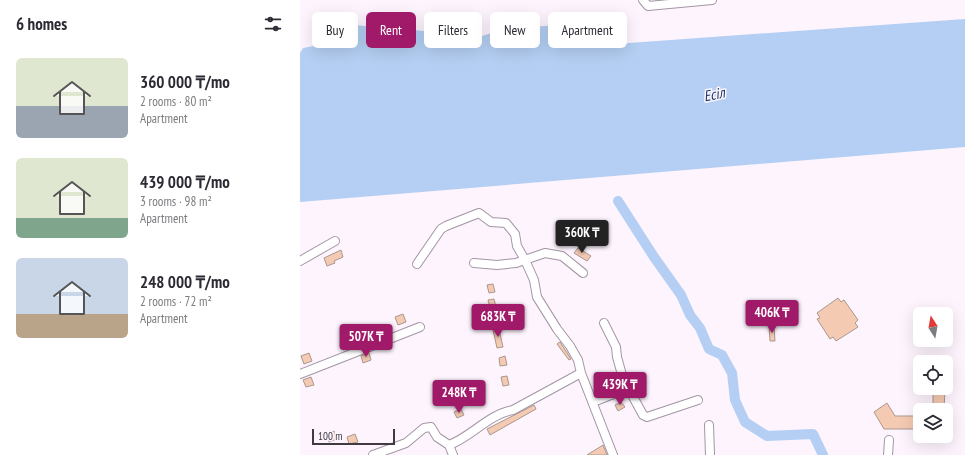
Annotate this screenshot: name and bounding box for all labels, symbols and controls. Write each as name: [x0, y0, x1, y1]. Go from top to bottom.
chip: Buy: [312, 12, 358, 48]
chip: Rent: [366, 12, 416, 48]
chip: Filters: [424, 12, 482, 48]
chip: New: [490, 12, 540, 48]
chip: Apartment: [548, 12, 627, 48]
text: 6 homes: [16, 13, 67, 35]
icon: filters: [262, 13, 284, 35]
text: 360 000 ₸/mo: [140, 71, 230, 93]
icon: home: [48, 74, 96, 122]
water label: Есіл: [702, 82, 728, 105]
text: 2 rooms · 80 m²: [140, 93, 212, 110]
text: Apartment: [140, 110, 188, 127]
text: 439 000 ₸/mo: [140, 171, 230, 193]
icon: home: [48, 174, 96, 222]
text: 3 rooms · 98 m²: [140, 193, 212, 210]
text: Apartment: [140, 210, 188, 227]
pin: 360K ₸: [549, 220, 615, 254]
text: 360K ₸: [565, 224, 599, 241]
text: 248 000 ₸/mo: [140, 271, 230, 293]
icon: home: [48, 274, 96, 322]
text: 2 rooms · 72 m²: [140, 293, 212, 310]
pin: 406K ₸: [739, 300, 805, 334]
pin: 683K ₸: [465, 304, 531, 338]
text: 406K ₸: [755, 304, 789, 321]
north arrow: [913, 307, 953, 347]
map controls: [913, 307, 953, 443]
text: 683K ₸: [481, 308, 515, 325]
text: Apartment: [140, 310, 188, 327]
pin: 507K ₸: [333, 324, 399, 358]
text: 507K ₸: [349, 328, 383, 345]
button: locate: [913, 355, 953, 395]
pin: 439K ₸: [587, 372, 653, 406]
text: 439K ₸: [603, 376, 637, 393]
pin: 248K ₸: [426, 380, 492, 414]
text: 248K ₸: [442, 384, 476, 401]
button: layers: [913, 403, 953, 443]
scale bar: [312, 427, 395, 446]
text: 100 m: [318, 429, 342, 443]

